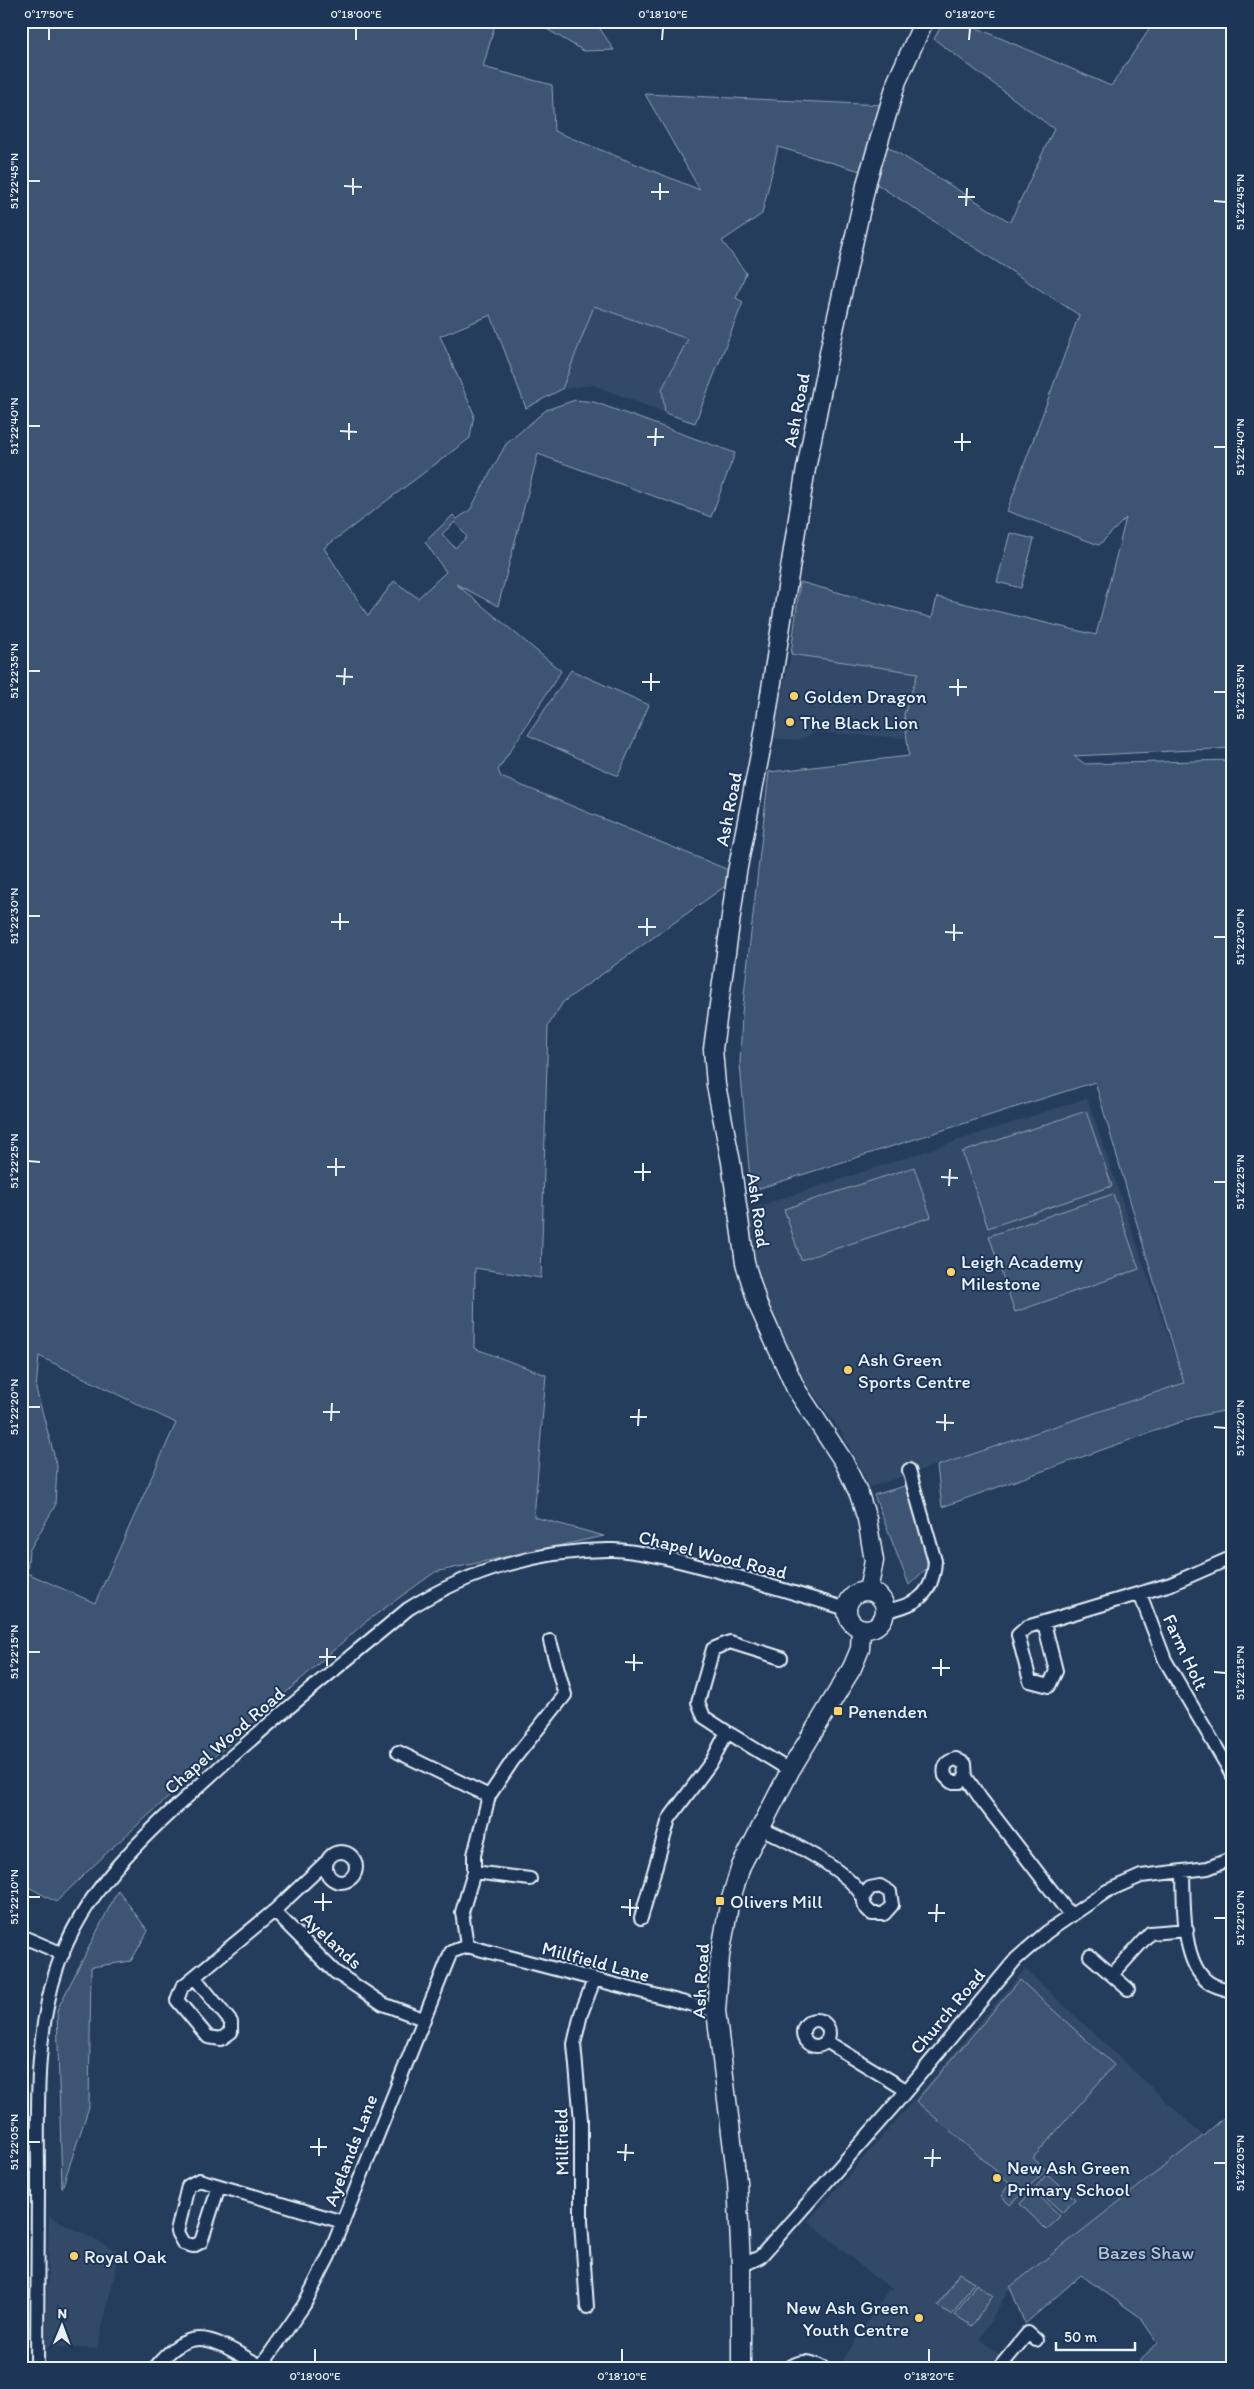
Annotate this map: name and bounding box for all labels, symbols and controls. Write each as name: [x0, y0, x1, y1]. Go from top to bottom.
text: 0°17'50"E: [24, 7, 74, 21]
text: 0°18'00"E: [330, 7, 382, 21]
text: 0°18'10"E: [638, 7, 688, 21]
text: 0°18'20"E: [945, 7, 995, 21]
text: 51°22'45"N: [7, 153, 21, 209]
text: 51°22'45"N: [1233, 174, 1247, 230]
street label: Ash Road: [778, 370, 815, 449]
text: 51°22'40"N: [7, 397, 21, 455]
text: 51°22'40"N: [1233, 418, 1247, 476]
text: 51°22'35"N: [7, 643, 21, 699]
text: 51°22'35"N: [1233, 664, 1247, 720]
place label: Golden Dragon: [804, 685, 927, 708]
marker: Golden Dragon: [788, 690, 800, 702]
place label: The Black Lion: [800, 711, 918, 734]
marker: The Black Lion: [784, 716, 796, 728]
street label: Ash Road: [710, 769, 747, 848]
text: 51°22'30"N: [7, 888, 21, 944]
text: 51°22'30"N: [1233, 909, 1247, 965]
text: 51°22'25"N: [7, 1133, 21, 1189]
text: 51°22'25"N: [1233, 1154, 1247, 1210]
street label: Ash Road: [742, 1171, 775, 1250]
place label: Leigh Academy Milestone: [961, 1250, 1083, 1295]
marker: Leigh Academy Milestone: [945, 1266, 957, 1278]
place label: Ash Green Sports Centre: [858, 1348, 971, 1393]
marker: Ash Green Sports Centre: [842, 1364, 854, 1376]
text: 51°22'20"N: [7, 1379, 21, 1435]
text: 51°22'20"N: [1233, 1400, 1247, 1456]
street label: Chapel Wood Road: [636, 1525, 790, 1584]
street label: Farm Holt: [1158, 1610, 1213, 1694]
text: 51°22'15"N: [7, 1625, 21, 1679]
text: 51°22'15"N: [1233, 1646, 1247, 1700]
street label: Chapel Wood Road: [159, 1682, 289, 1799]
place label: Penenden: [848, 1700, 928, 1723]
marker: Penenden: [832, 1705, 844, 1717]
text: 51°22'10"N: [7, 1869, 21, 1925]
place label: Olivers Mill: [730, 1890, 823, 1913]
text: 51°22'10"N: [1233, 1890, 1247, 1946]
marker: Olivers Mill: [714, 1895, 726, 1907]
street label: Ayelands: [296, 1907, 367, 1974]
street label: Millfield Lane: [540, 1936, 652, 1987]
street label: Ash Road: [687, 1942, 714, 2019]
street label: Church Road: [905, 1964, 990, 2059]
street label: Ayelands Lane: [319, 2091, 382, 2209]
street label: Millfield: [549, 2108, 574, 2176]
text: 51°22'05"N: [7, 2114, 21, 2170]
text: 51°22'05"N: [1233, 2135, 1247, 2191]
place label: New Ash Green Primary School: [1007, 2156, 1130, 2201]
marker: New Ash Green Primary School: [991, 2172, 1003, 2184]
park label: Bazes Shaw: [1098, 2241, 1194, 2264]
place label: Royal Oak: [84, 2245, 167, 2268]
marker: Royal Oak: [68, 2250, 80, 2262]
place label: New Ash Green Youth Centre: [786, 2296, 909, 2341]
north arrow: [38, 2302, 88, 2352]
text: N: [57, 2305, 67, 2322]
marker: New Ash Green Youth Centre: [913, 2312, 925, 2324]
scale bar: [1056, 2319, 1135, 2351]
text: 50 m: [1064, 2328, 1097, 2346]
text: 0°18'00"E: [289, 2369, 341, 2383]
text: 0°18'10"E: [597, 2369, 647, 2383]
text: 0°18'20"E: [904, 2369, 954, 2383]

